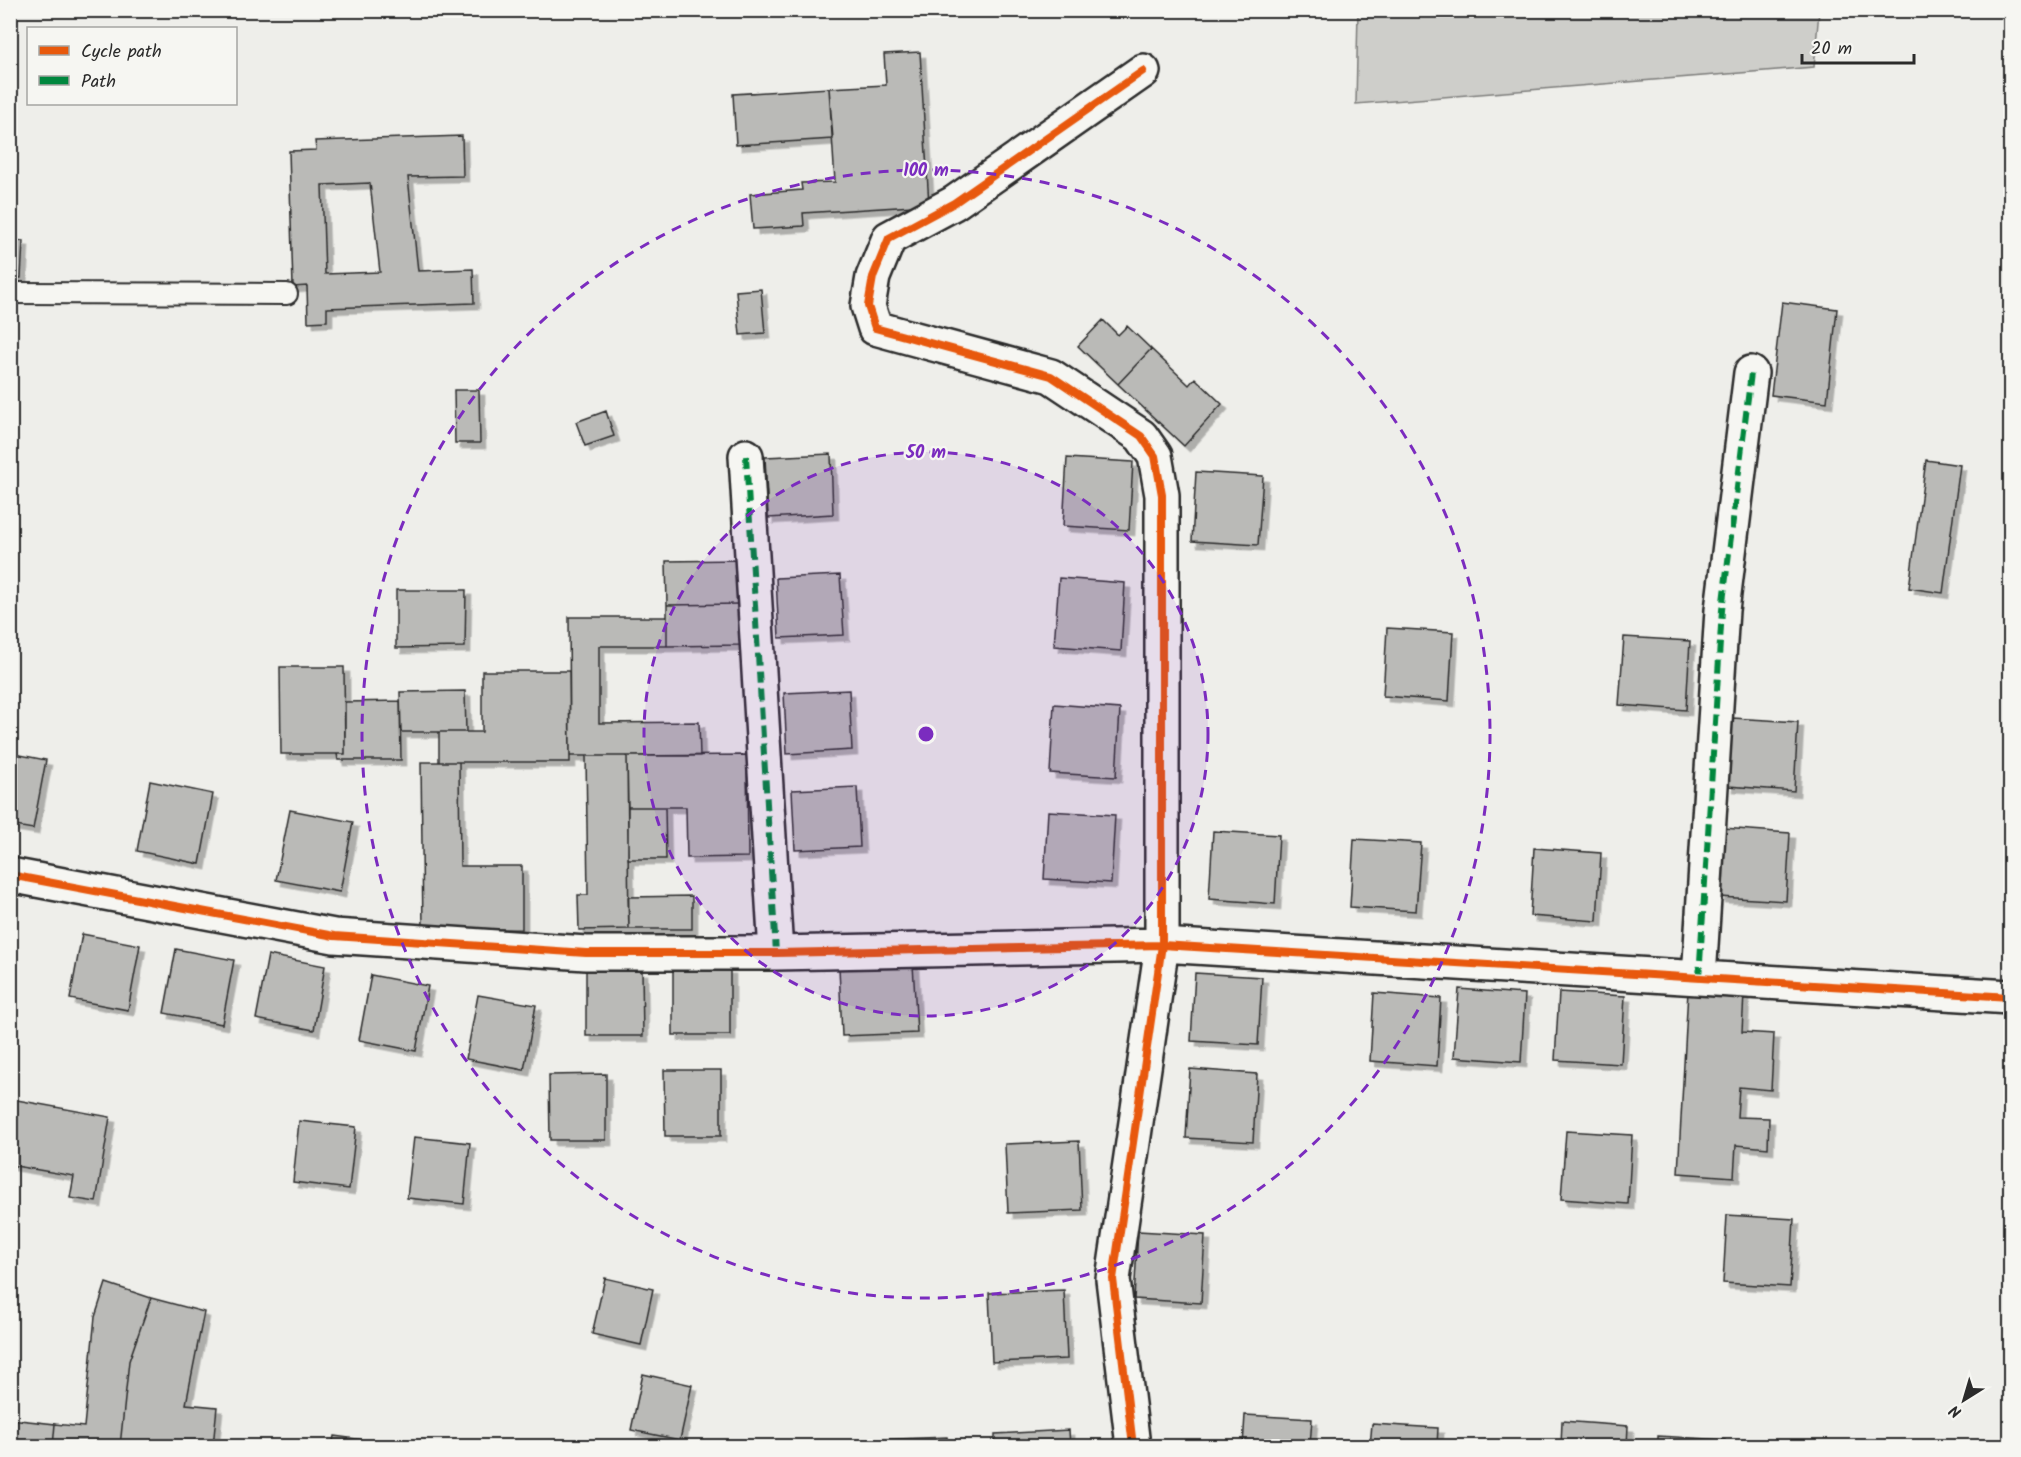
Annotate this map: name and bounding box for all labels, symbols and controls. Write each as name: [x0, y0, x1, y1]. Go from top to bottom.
legend: [27, 27, 237, 105]
scale bar: [1802, 27, 1914, 65]
text: 20 m: [1811, 35, 1852, 64]
text: Cycle path: [81, 38, 162, 67]
text: Path: [81, 68, 116, 97]
text: 100 m: [903, 157, 949, 186]
text: 50 m: [905, 439, 946, 468]
centre of rings: [916, 724, 936, 744]
north arrow: [1934, 1370, 1994, 1430]
text: N: [1944, 1398, 1967, 1424]

